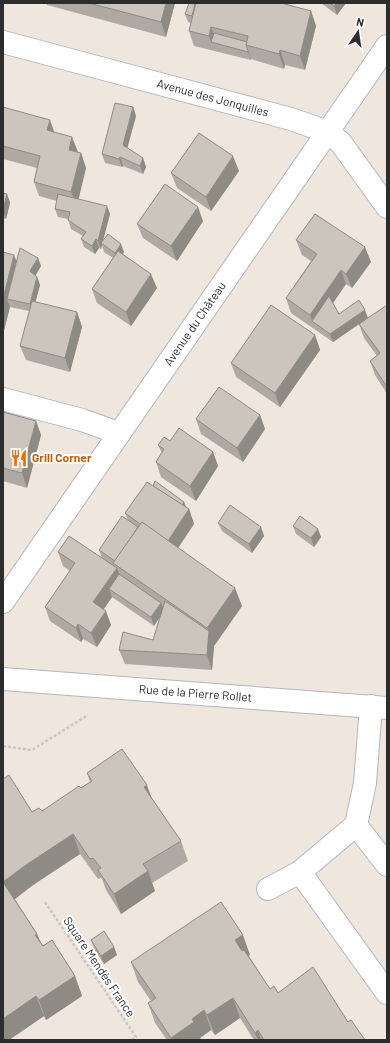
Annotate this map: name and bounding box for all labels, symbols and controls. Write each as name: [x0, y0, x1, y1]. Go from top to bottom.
north arrow: [338, 12, 378, 52]
text: N: [355, 15, 365, 29]
street label: Avenue des Jonquilles: [155, 75, 271, 119]
street label: Avenue du Château: [160, 279, 228, 368]
restaurant icon: Grill Corner: [9, 448, 29, 468]
place label: Grill Corner: [32, 450, 92, 464]
street label: Rue de la Pierre Rollet: [138, 681, 253, 704]
street label: Square Mendès France: [61, 914, 139, 1019]

